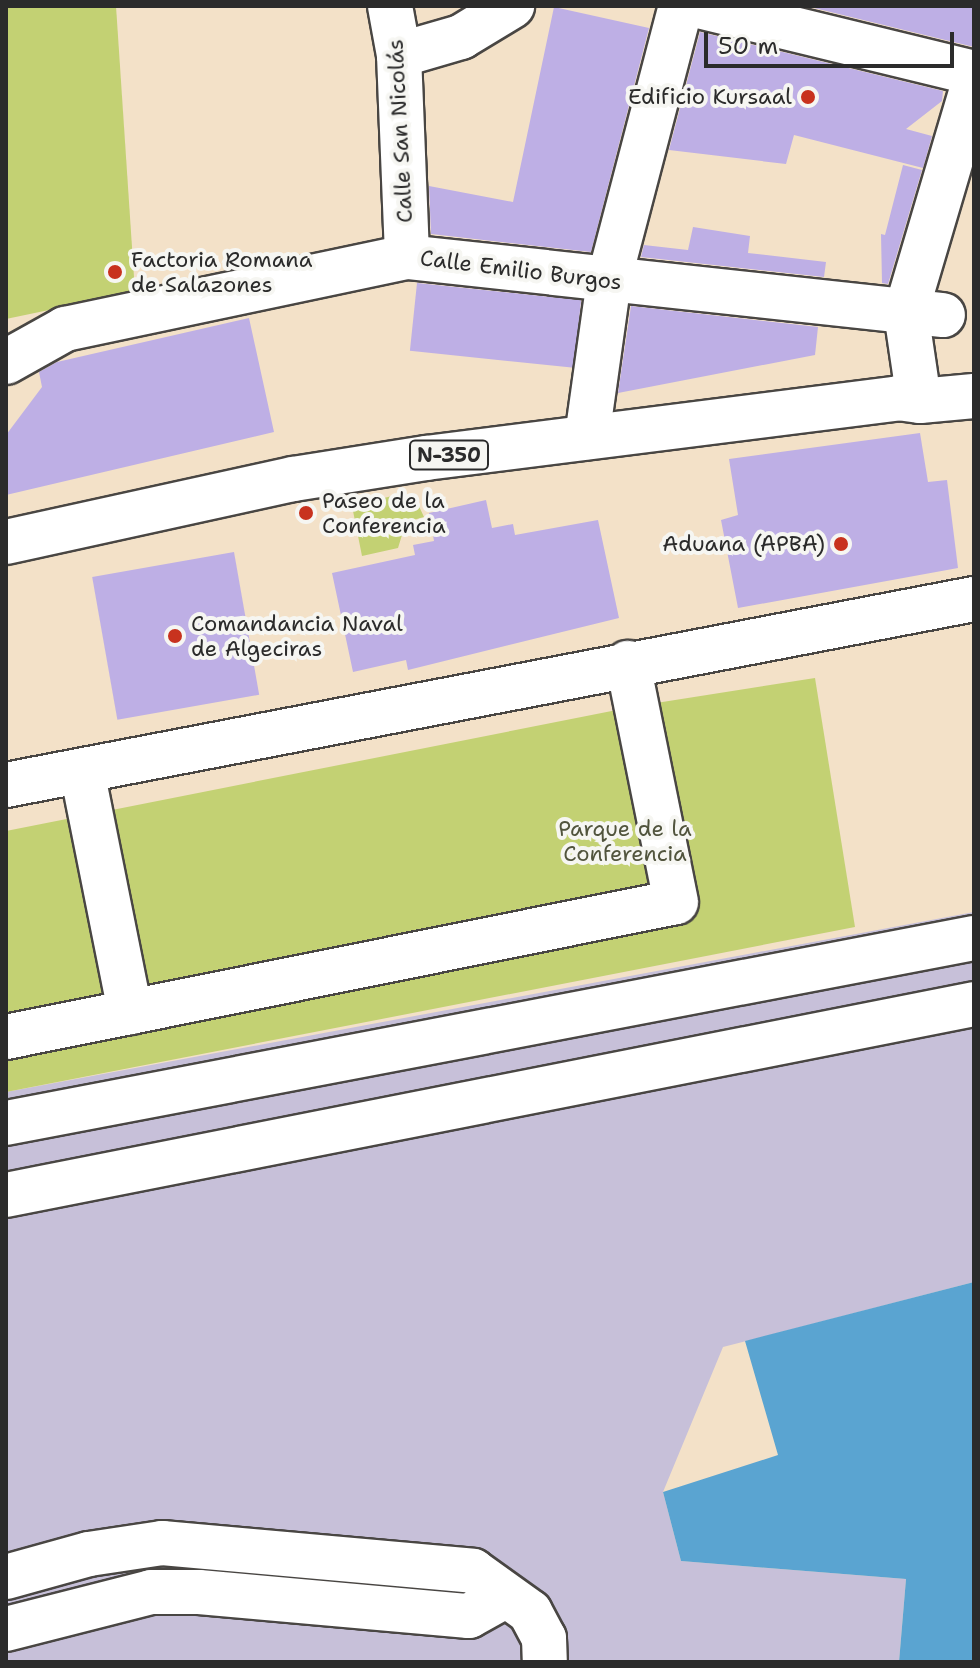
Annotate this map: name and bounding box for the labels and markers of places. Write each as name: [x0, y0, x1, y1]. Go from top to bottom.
place label: Edificio Kursaal: [628, 84, 792, 110]
marker: Edificio Kursaal: [799, 88, 817, 106]
place label: Factoria Romana de Salazones: [131, 246, 312, 298]
marker: Factoria Romana de Salazones: [106, 263, 124, 281]
place label: Paseo de la Conferencia: [322, 487, 446, 538]
marker: Paseo de la Conferencia: [297, 504, 315, 522]
place label: Aduana (APBA): [662, 531, 825, 557]
marker: Aduana (APBA): [832, 535, 850, 553]
place label: Comandancia Naval de Algeciras: [191, 610, 403, 662]
marker: Comandancia Naval de Algeciras: [166, 627, 184, 645]

